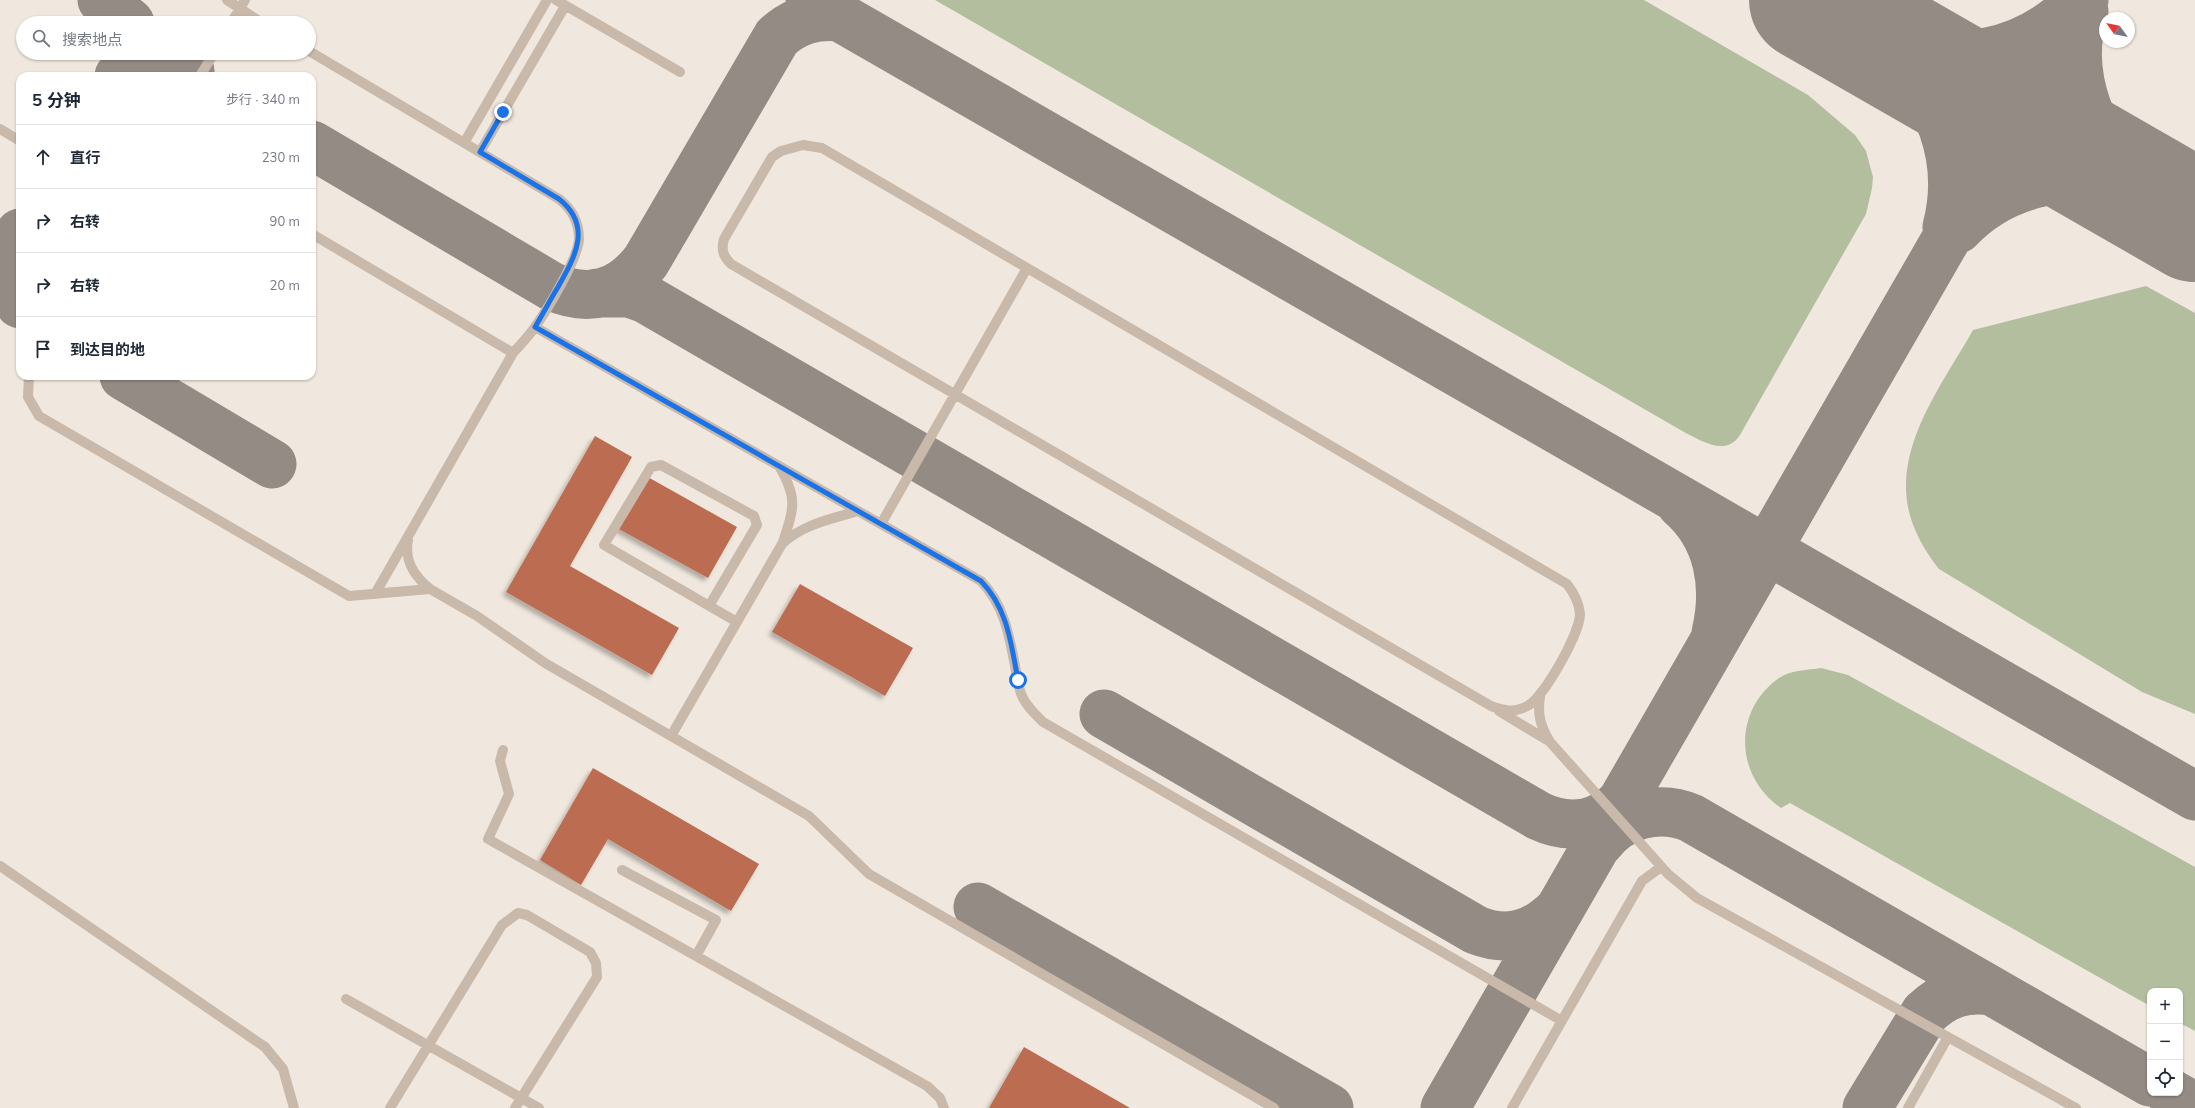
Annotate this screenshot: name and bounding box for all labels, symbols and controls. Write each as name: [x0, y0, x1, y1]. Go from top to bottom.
north arrow: [2099, 12, 2135, 48]
search box: [16, 16, 316, 60]
icon: search: [30, 27, 52, 49]
text: 搜索地点: [62, 30, 122, 49]
text: 5 分钟: [32, 89, 81, 110]
text: 步行 · 340 m: [226, 91, 300, 107]
route end: [494, 103, 512, 121]
icon: ahead: [32, 146, 54, 168]
text: 直行: [70, 148, 100, 167]
text: 230 m: [262, 149, 300, 165]
icon: right: [32, 210, 54, 232]
text: 右转: [70, 212, 100, 231]
text: 90 m: [270, 213, 300, 229]
icon: right: [32, 274, 54, 296]
text: 右转: [70, 276, 100, 295]
text: 20 m: [270, 277, 300, 293]
icon: arrive: [32, 338, 54, 360]
text: 到达目的地: [70, 340, 145, 359]
route start: [1009, 671, 1027, 689]
map controls: [2147, 988, 2183, 1096]
button: +: [2147, 988, 2183, 1024]
button: −: [2147, 1024, 2183, 1060]
button: locate: [2147, 1060, 2183, 1096]

